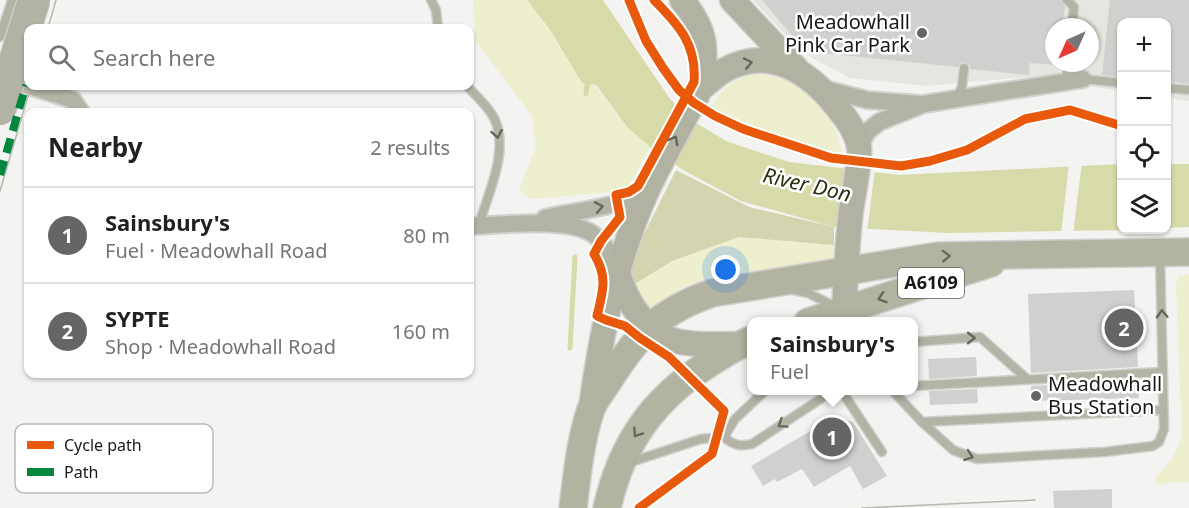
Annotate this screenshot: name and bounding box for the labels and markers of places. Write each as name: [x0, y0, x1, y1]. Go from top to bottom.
place label: Meadowhall Pink Car Park: [785, 8, 910, 58]
marker: Meadowhall Pink Car Park: [915, 26, 929, 40]
pin: 2: [1104, 306, 1144, 350]
place label: Meadowhall Bus Station: [1048, 370, 1162, 420]
marker: Meadowhall Bus Station: [1029, 389, 1043, 403]
pin: 1: [812, 414, 852, 460]

